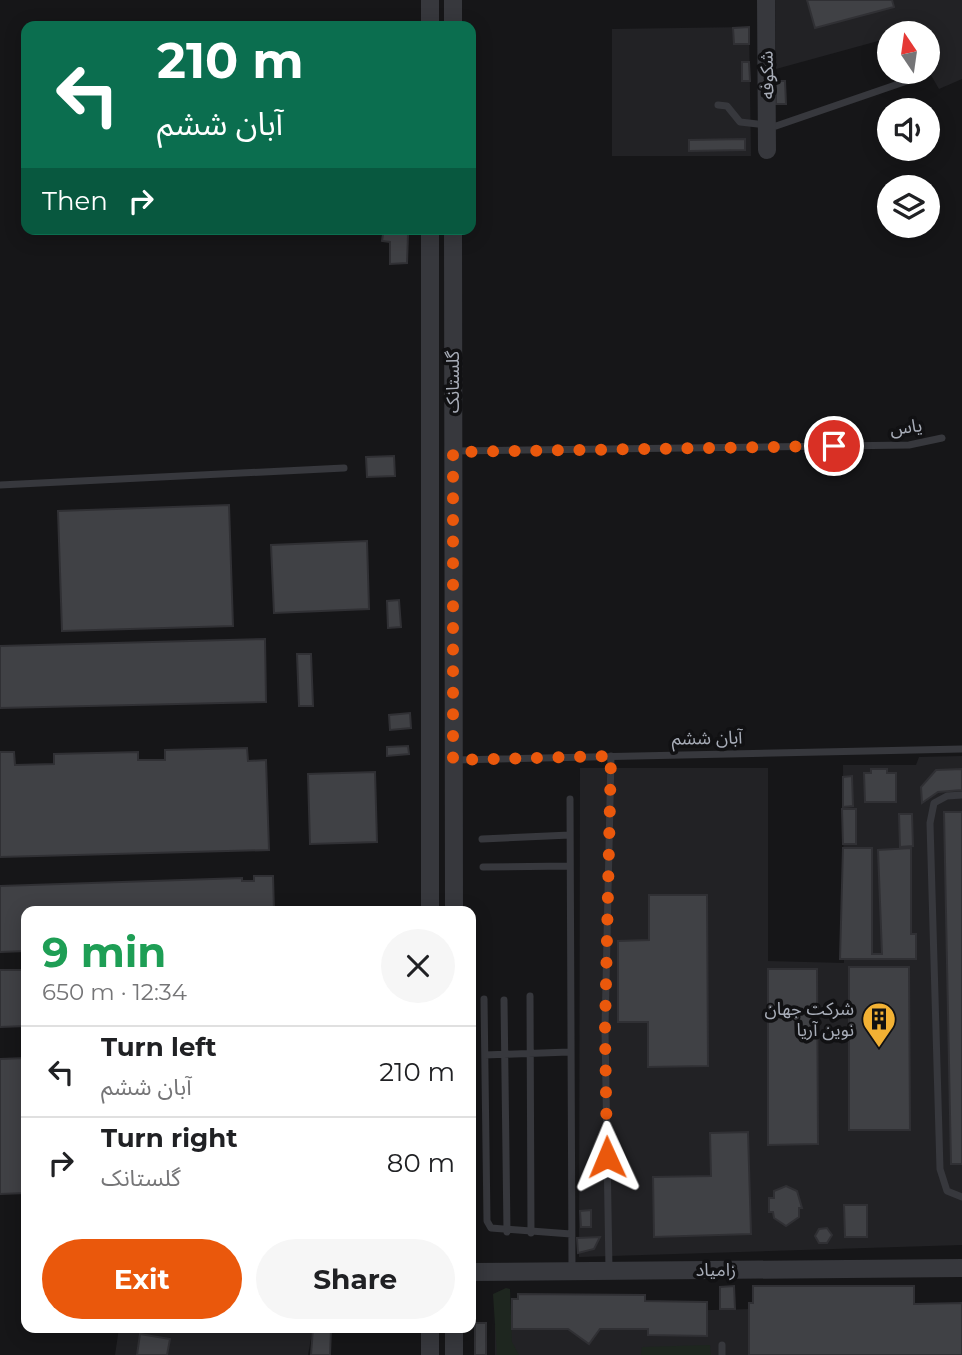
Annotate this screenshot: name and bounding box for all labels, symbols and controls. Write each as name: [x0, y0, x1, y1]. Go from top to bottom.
north arrow: [877, 21, 940, 84]
map controls: [877, 21, 940, 238]
text: 210 m: [157, 31, 304, 90]
icon: left: [42, 49, 133, 140]
street label: شکوفه: [756, 51, 778, 99]
button: sound: [877, 98, 940, 161]
text: آبان ششم: [157, 104, 283, 143]
button: layers: [877, 175, 940, 238]
icon: right: [122, 182, 160, 220]
text: Then: [42, 185, 108, 217]
street label: گلستانک: [442, 350, 464, 413]
street label: یاس: [889, 414, 923, 440]
pin: [804, 416, 864, 476]
icon: arrive: [815, 427, 853, 465]
street label: آبان ششم: [671, 726, 743, 752]
text: 9 min: [42, 926, 166, 978]
button: close: [381, 929, 455, 1003]
text: 650 m · 12:34: [42, 978, 187, 1006]
place label: شرکت جهان نوین آریا: [764, 998, 854, 1041]
building icon: شرکت جهان نوین آریا: [860, 1000, 898, 1049]
text: Turn left: [101, 1031, 217, 1063]
icon: left: [42, 1053, 80, 1091]
text: 210 m: [379, 1056, 455, 1088]
text: آبان ششم: [101, 1073, 192, 1101]
position arrow: [570, 1120, 644, 1194]
text: Turn right: [101, 1122, 237, 1154]
icon: right: [42, 1144, 80, 1182]
text: 80 m: [387, 1147, 455, 1179]
text: گلستانک: [101, 1164, 181, 1192]
button: Exit: [42, 1239, 242, 1319]
button: Share: [256, 1239, 455, 1319]
street label: زامیاد: [696, 1259, 736, 1281]

